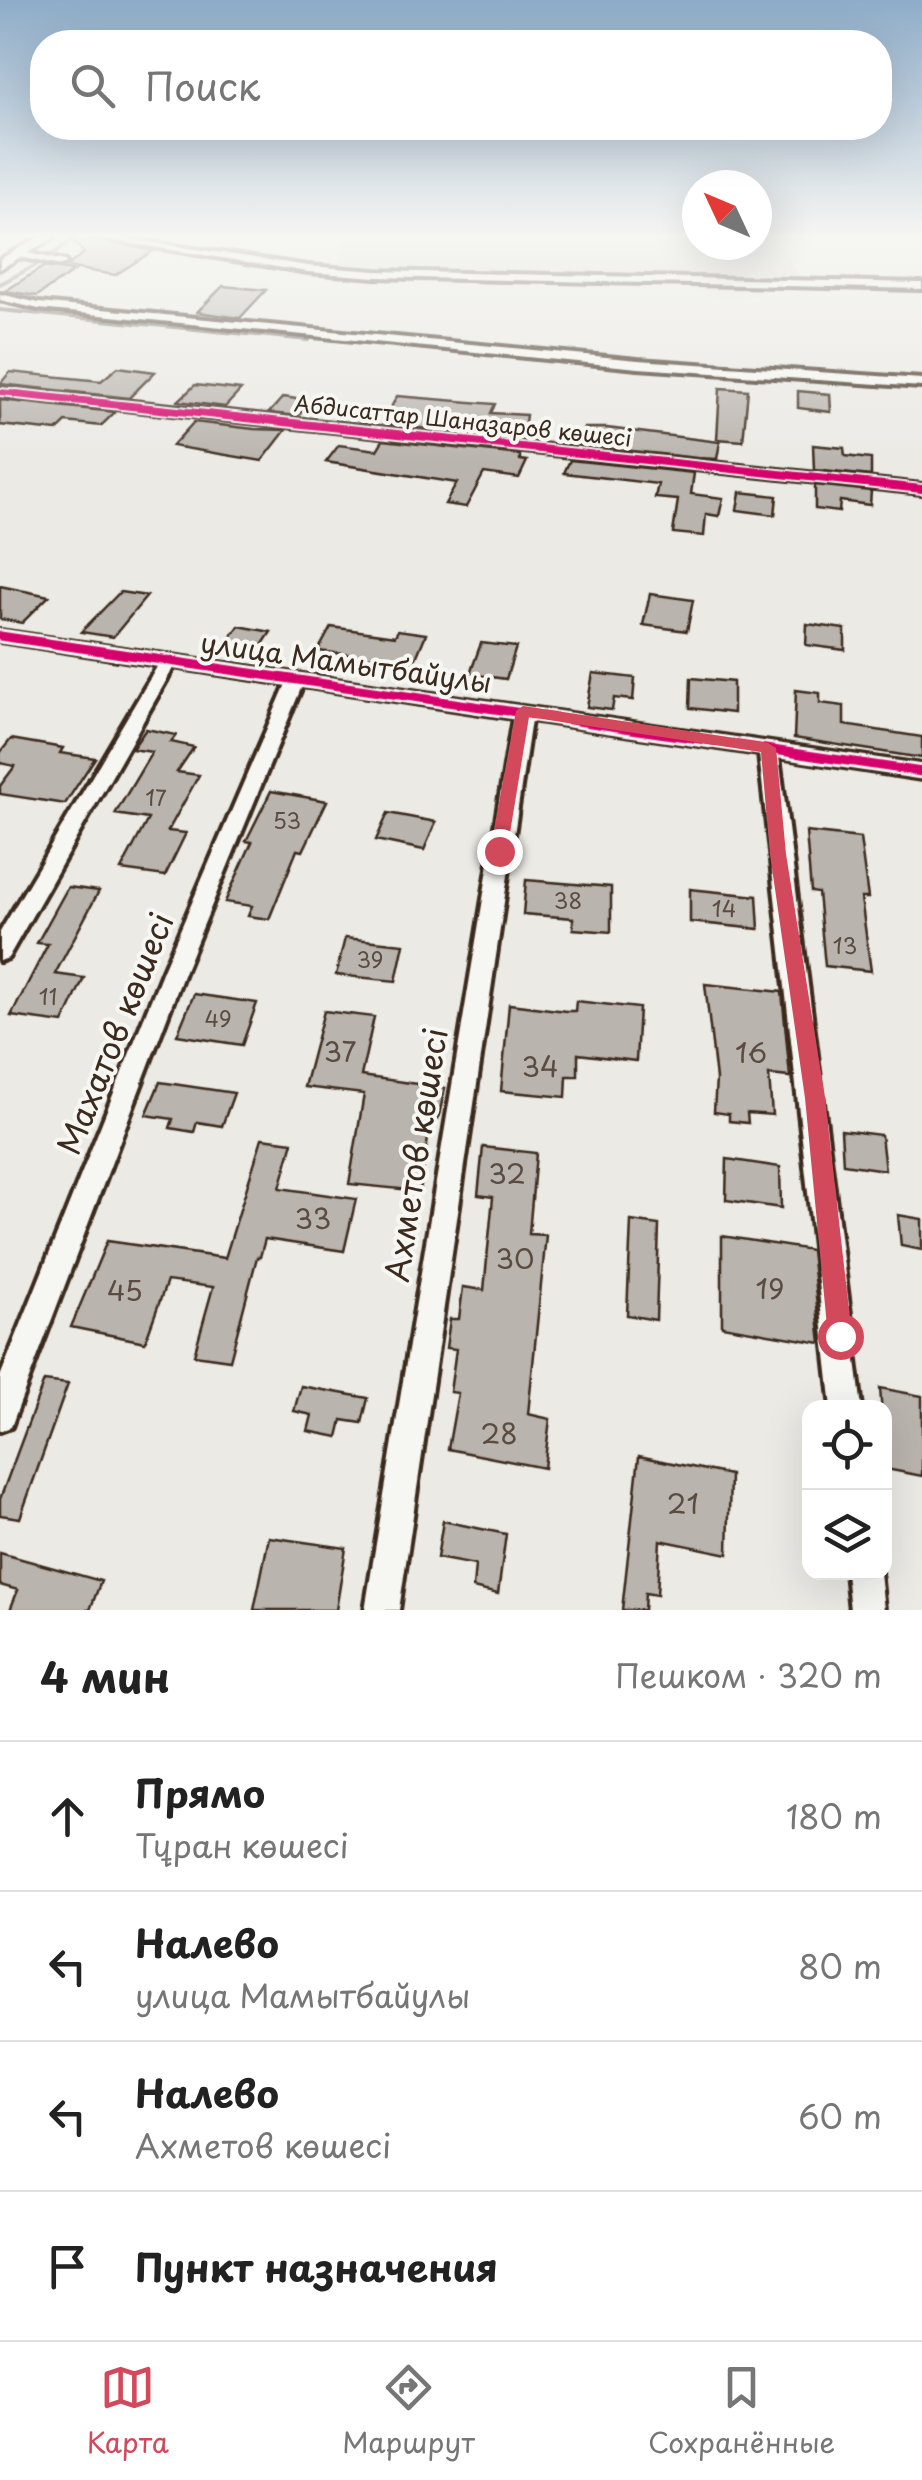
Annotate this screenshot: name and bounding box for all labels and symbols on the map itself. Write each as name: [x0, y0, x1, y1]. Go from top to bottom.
north arrow: [682, 170, 772, 260]
street label: Абдисаттар Шаназаров көшесі: [293, 385, 634, 454]
street label: улица Мамытбайулы: [198, 620, 494, 703]
house number: 17: [145, 780, 167, 813]
house number: 53: [273, 803, 301, 836]
route end: [477, 829, 523, 875]
house number: 38: [554, 883, 582, 916]
house number: 14: [712, 891, 736, 924]
street label: Махатов көшесі: [44, 905, 185, 1161]
house number: 13: [833, 928, 857, 961]
house number: 39: [357, 942, 383, 975]
house number: 11: [39, 979, 57, 1012]
house number: 49: [204, 1001, 232, 1034]
street label: Ахметов көшесі: [371, 1024, 459, 1285]
house number: 37: [324, 1029, 357, 1072]
house number: 16: [735, 1030, 767, 1073]
house number: 34: [521, 1044, 559, 1087]
house number: 32: [488, 1151, 526, 1194]
house number: 33: [295, 1196, 331, 1239]
house number: 30: [496, 1236, 534, 1279]
house number: 19: [756, 1266, 784, 1309]
house number: 45: [107, 1268, 143, 1311]
route start: [818, 1314, 864, 1360]
house number: 28: [480, 1411, 518, 1454]
house number: 21: [667, 1481, 699, 1524]

